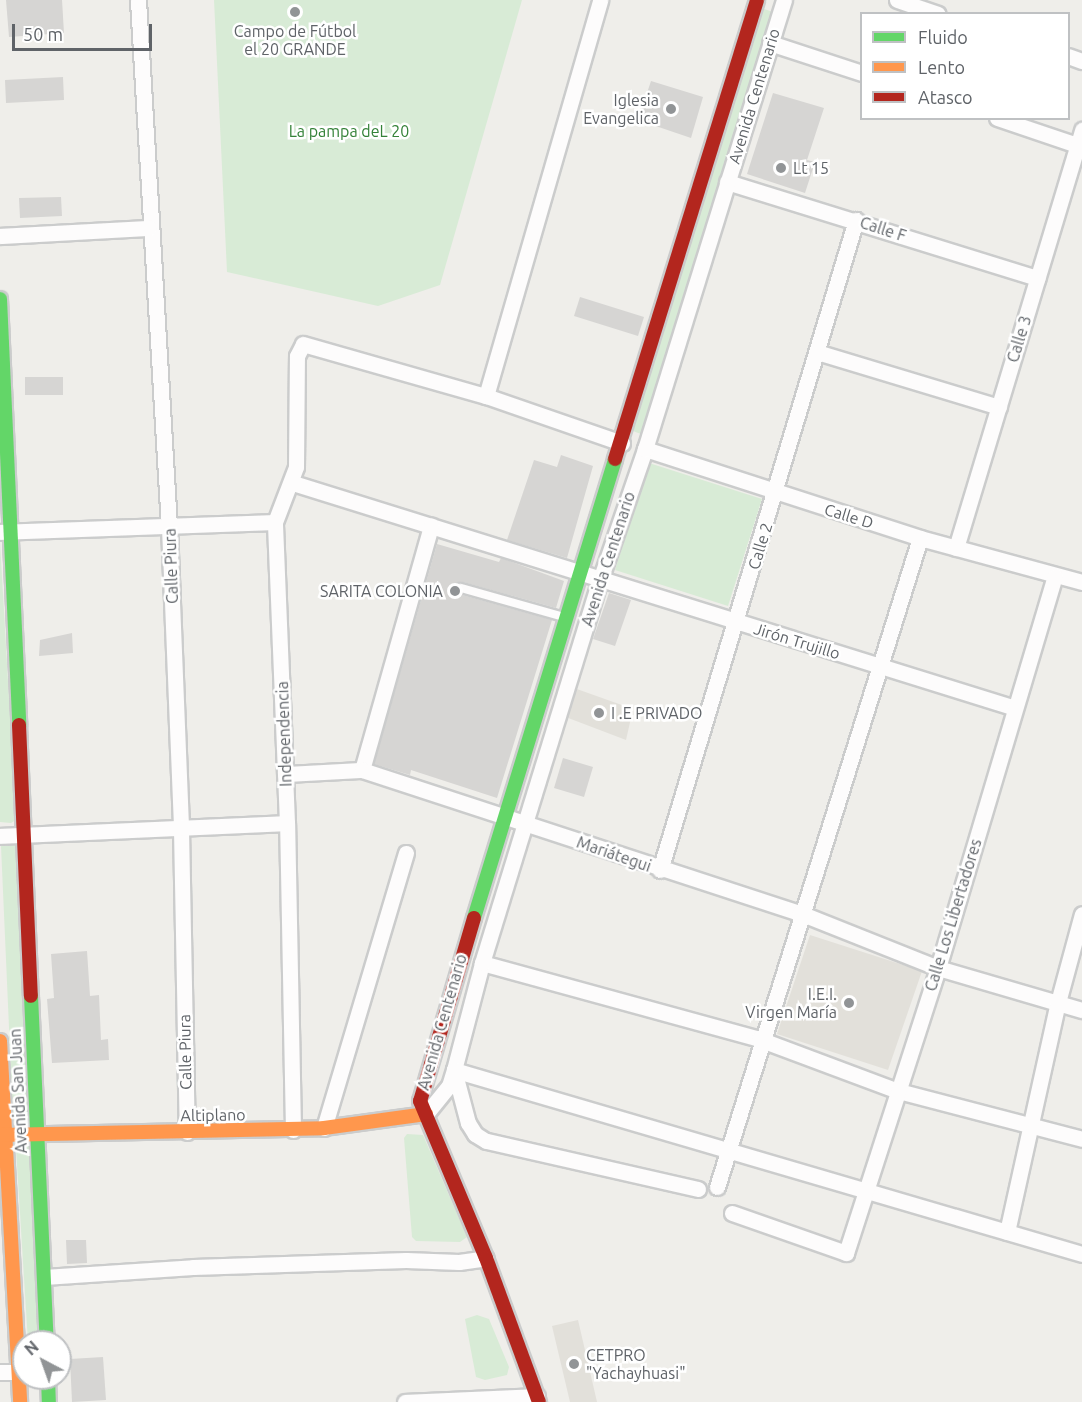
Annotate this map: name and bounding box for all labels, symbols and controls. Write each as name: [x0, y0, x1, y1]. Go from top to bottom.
marker: Campo de Fútbol el 20 GRANDE: [288, 5, 302, 19]
scale bar: [15, 12, 154, 50]
legend: [860, 12, 1070, 120]
place label: Campo de Fútbol el 20 GRANDE: [234, 21, 356, 59]
text: 50 m: [23, 24, 63, 44]
street label: Avenida Centenario: [724, 26, 784, 166]
text: Fluido: [918, 27, 968, 47]
text: Lento: [918, 57, 965, 77]
text: Atasco: [918, 87, 973, 107]
place label: Iglesia Evangelica: [583, 90, 659, 128]
marker: Iglesia Evangelica: [664, 102, 678, 116]
park label: La pampa deL 20: [289, 121, 409, 141]
place label: Lt 15: [793, 158, 829, 178]
marker: Lt 15: [774, 161, 788, 175]
street label: Calle F: [858, 213, 908, 245]
street label: Calle 3: [1003, 313, 1035, 365]
street label: Avenida Centenario: [577, 489, 639, 629]
street label: Calle D: [822, 499, 876, 533]
street label: Calle 2: [744, 520, 776, 572]
street label: Calle Piura: [160, 528, 182, 604]
place label: SARITA COLONIA: [320, 581, 443, 601]
marker: SARITA COLONIA: [448, 584, 462, 598]
street label: Jirón Trujillo: [752, 619, 842, 663]
street label: Independencia: [273, 681, 295, 787]
place label: I .E PRIVADO: [611, 703, 702, 723]
marker: I .E PRIVADO: [592, 706, 606, 720]
street label: Mariátegui: [574, 832, 654, 876]
street label: Calle Los Libertadores: [921, 836, 985, 994]
street label: Avenida Centenario: [413, 952, 471, 1092]
place label: I.E.I. Virgen María: [745, 984, 837, 1022]
marker: I.E.I. Virgen María: [842, 996, 856, 1010]
street label: Calle Piura: [175, 1014, 195, 1090]
street label: Avenida San Juan: [5, 1028, 31, 1154]
street label: Altiplano: [180, 1105, 246, 1125]
north arrow: [12, 1330, 72, 1390]
text: N: [21, 1337, 42, 1359]
place label: CETPRO "Yachayhuasi": [586, 1345, 686, 1383]
marker: CETPRO "Yachayhuasi": [567, 1357, 581, 1371]

